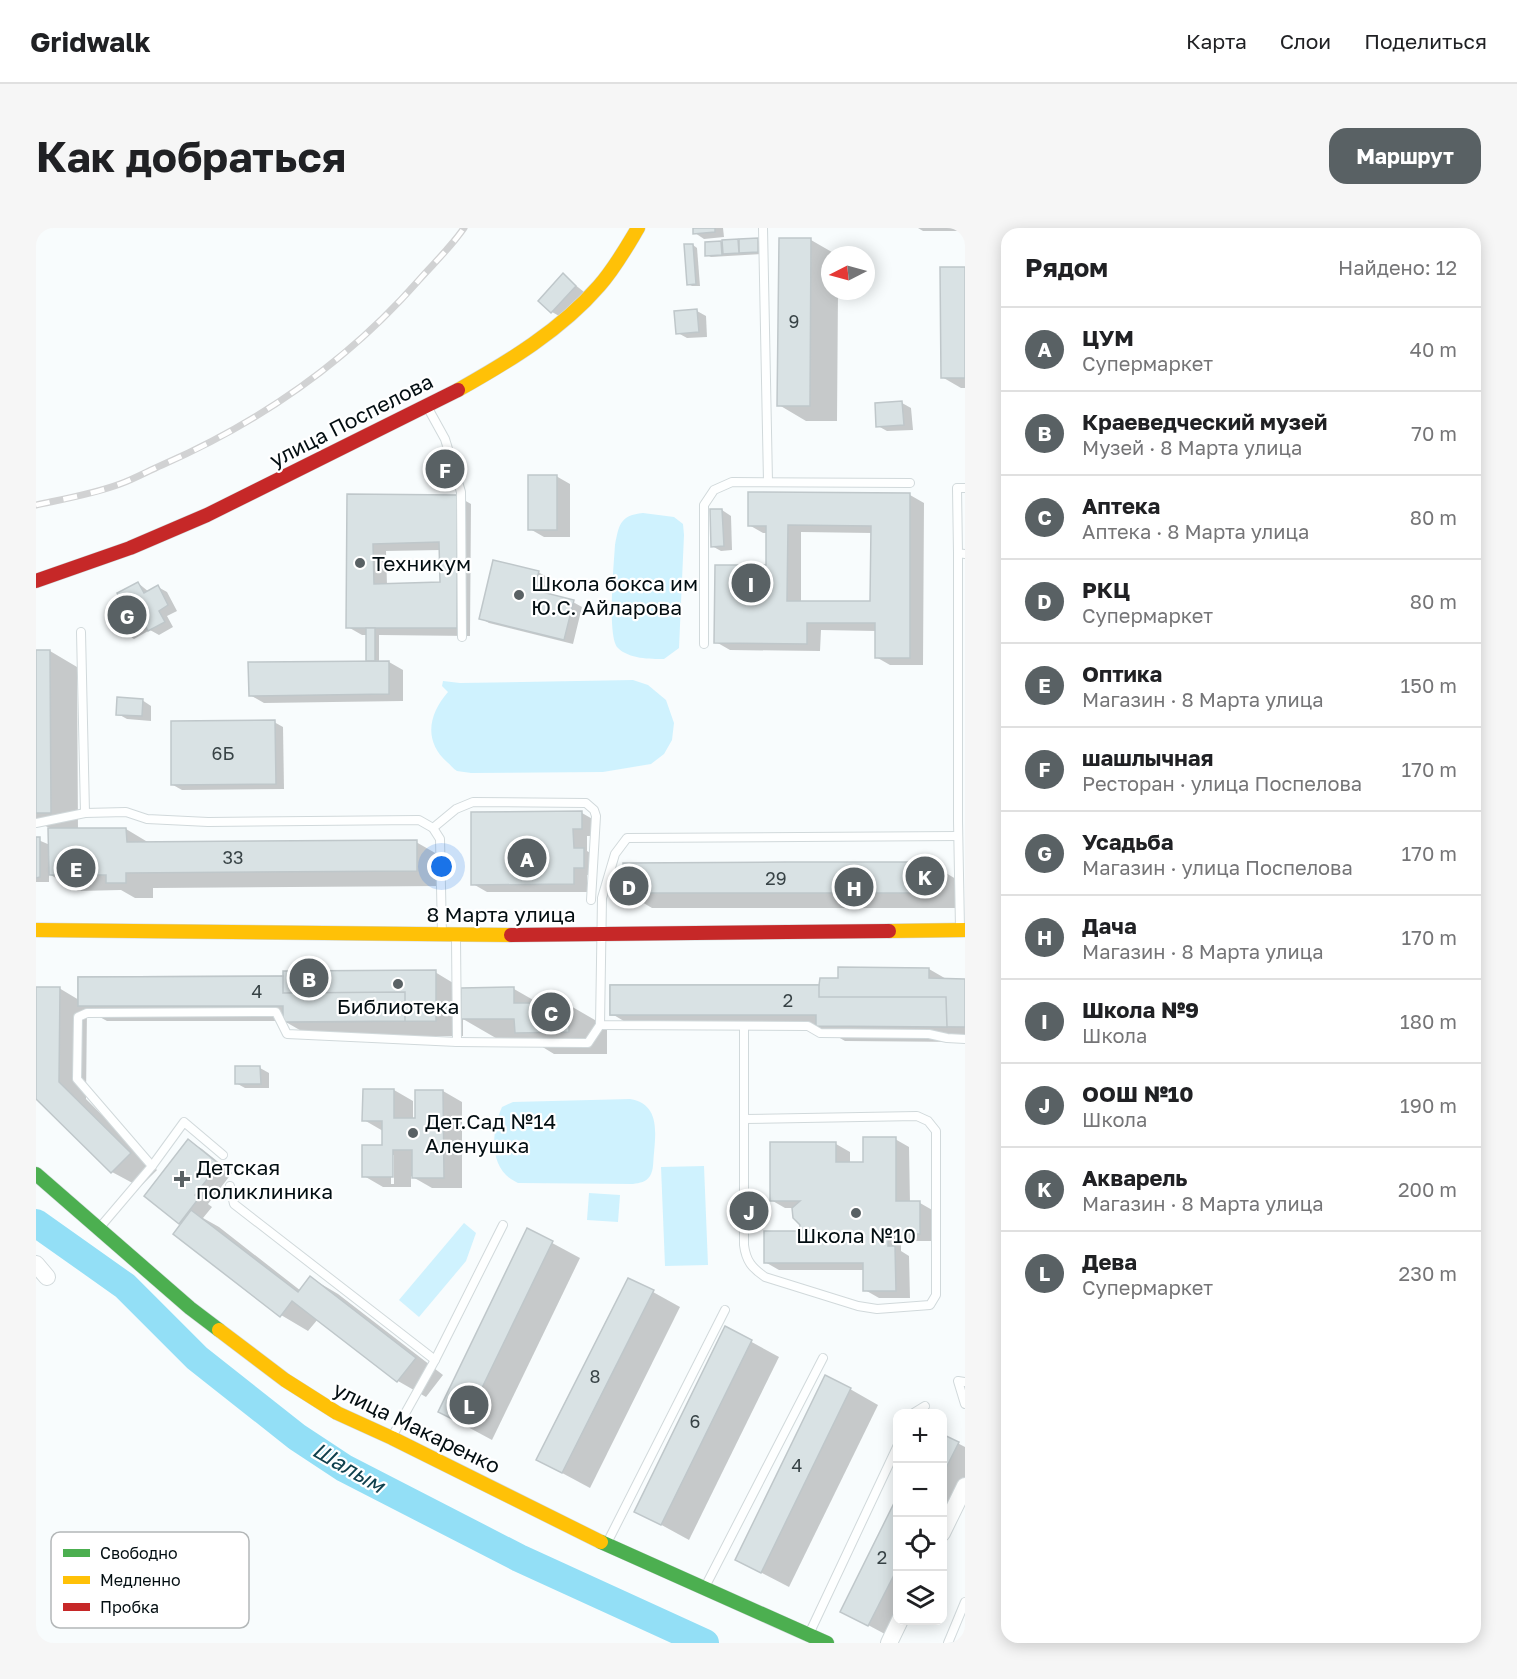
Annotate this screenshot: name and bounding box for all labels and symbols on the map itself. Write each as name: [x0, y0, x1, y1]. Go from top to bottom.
north arrow: [821, 246, 875, 300]
house number: 9: [789, 310, 799, 332]
street label: улица Поспелова: [265, 368, 437, 472]
pin: F: [426, 446, 464, 492]
place label: Техникум: [372, 550, 471, 576]
marker: Техникум: [353, 556, 367, 570]
pin: I: [732, 560, 770, 606]
place label: Школа бокса им Ю.С. Айларова: [531, 570, 698, 620]
marker: Школа бокса им Ю.С. Айларова: [512, 588, 526, 602]
pin: G: [108, 592, 146, 638]
house number: 6Б: [212, 742, 234, 764]
pin: A: [508, 836, 546, 880]
pin: E: [56, 846, 96, 890]
house number: 33: [222, 846, 244, 868]
your location: [427, 852, 456, 881]
pin: K: [906, 854, 944, 898]
pin: D: [610, 864, 648, 908]
pin: H: [834, 864, 874, 910]
house number: 29: [765, 867, 787, 889]
street label: 8 Марта улица: [426, 901, 576, 927]
pin: B: [290, 956, 328, 1000]
marker: Библиотека: [391, 977, 405, 991]
house number: 4: [252, 980, 263, 1002]
house number: 2: [783, 989, 793, 1011]
pin: C: [532, 990, 570, 1034]
place label: Библиотека: [337, 993, 459, 1019]
place label: Дет.Сад №14 Аленушка: [425, 1108, 556, 1158]
marker: Дет.Сад №14 Аленушка: [406, 1126, 420, 1140]
place label: Детская поликлиника: [196, 1154, 333, 1204]
marker: Детская поликлиника: [173, 1170, 191, 1188]
pin: J: [730, 1188, 768, 1234]
marker: Школа №10: [849, 1206, 863, 1220]
place label: Школа №10: [796, 1222, 916, 1248]
house number: 8: [590, 1365, 600, 1387]
street label: улица Макаренко: [329, 1375, 505, 1479]
pin: L: [450, 1382, 488, 1428]
house number: 6: [690, 1410, 700, 1432]
water label: Шалым: [308, 1436, 391, 1499]
house number: 4: [792, 1454, 803, 1476]
legend: [51, 1532, 249, 1628]
text: Свободно: [100, 1543, 178, 1563]
house number: 2: [877, 1546, 887, 1568]
text: Медленно: [100, 1570, 181, 1590]
text: Пробка: [100, 1597, 159, 1617]

